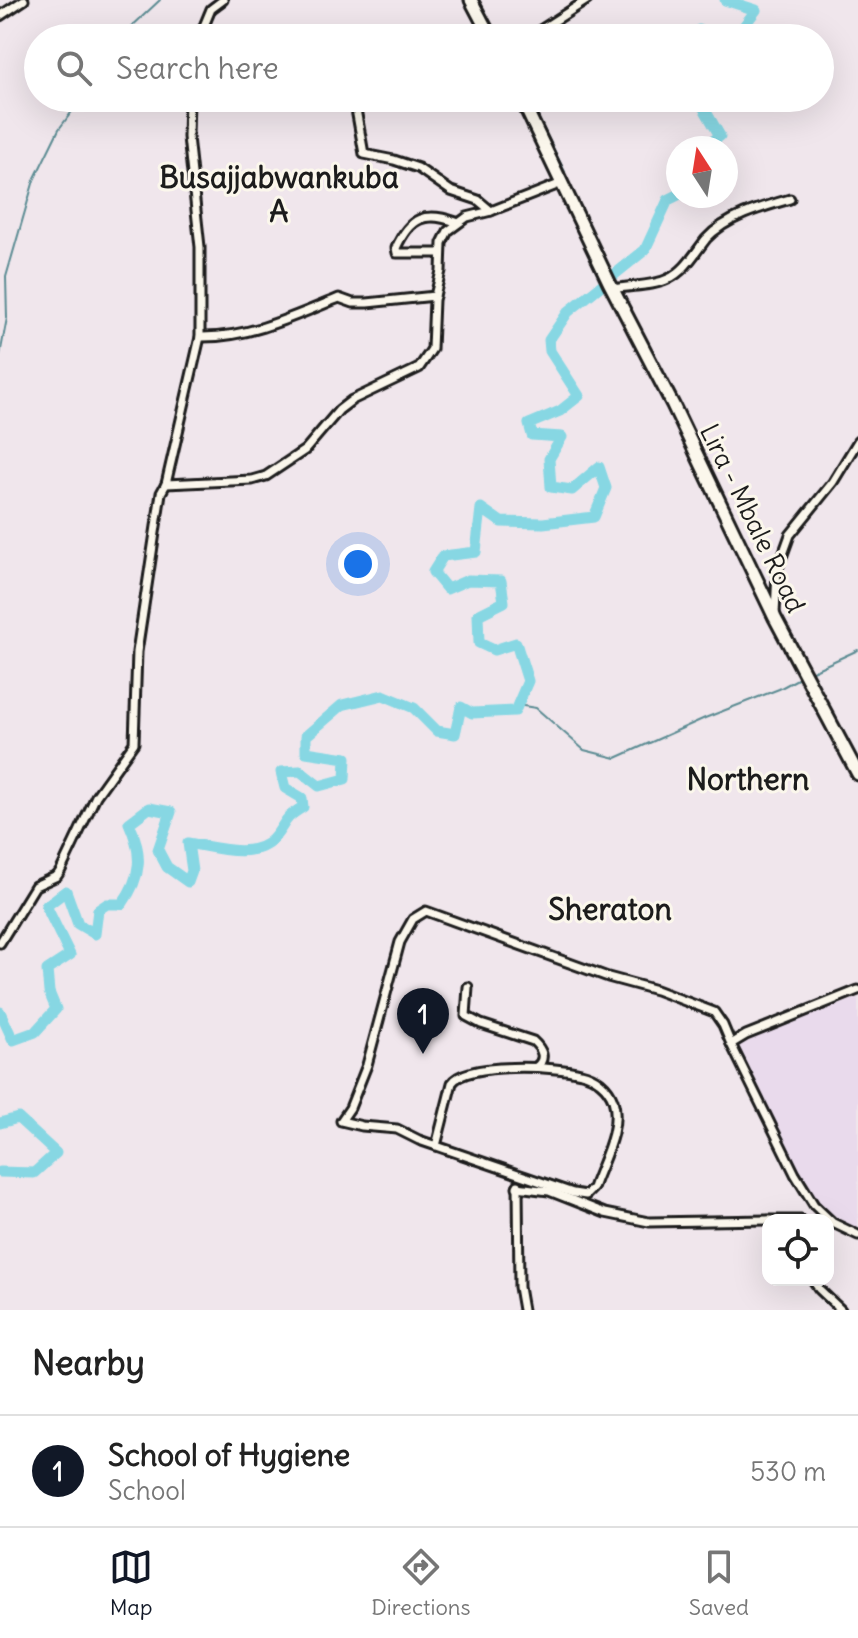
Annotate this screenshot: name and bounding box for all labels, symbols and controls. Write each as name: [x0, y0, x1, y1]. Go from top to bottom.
search box: [24, 24, 834, 112]
icon: search: [52, 46, 96, 90]
text: Search here: [116, 49, 279, 87]
north arrow: [666, 136, 738, 208]
district label: Busajjabwankuba A: [159, 158, 399, 230]
street label: Lira - Mbale Road: [693, 418, 813, 618]
your location: [338, 544, 378, 584]
district label: Northern: [687, 760, 809, 798]
district label: Sheraton: [548, 890, 672, 928]
pin: 1: [397, 988, 449, 1054]
map controls: [762, 1214, 834, 1286]
button: locate: [762, 1214, 834, 1286]
text: Nearby: [32, 1341, 145, 1384]
text: School of Hygiene: [108, 1436, 350, 1474]
text: 1: [53, 1455, 63, 1488]
text: 530 m: [750, 1455, 826, 1488]
text: School: [108, 1474, 186, 1507]
tab: Map: [109, 1545, 153, 1621]
tab: Directions: [371, 1545, 471, 1621]
tab: Saved: [689, 1545, 749, 1621]

